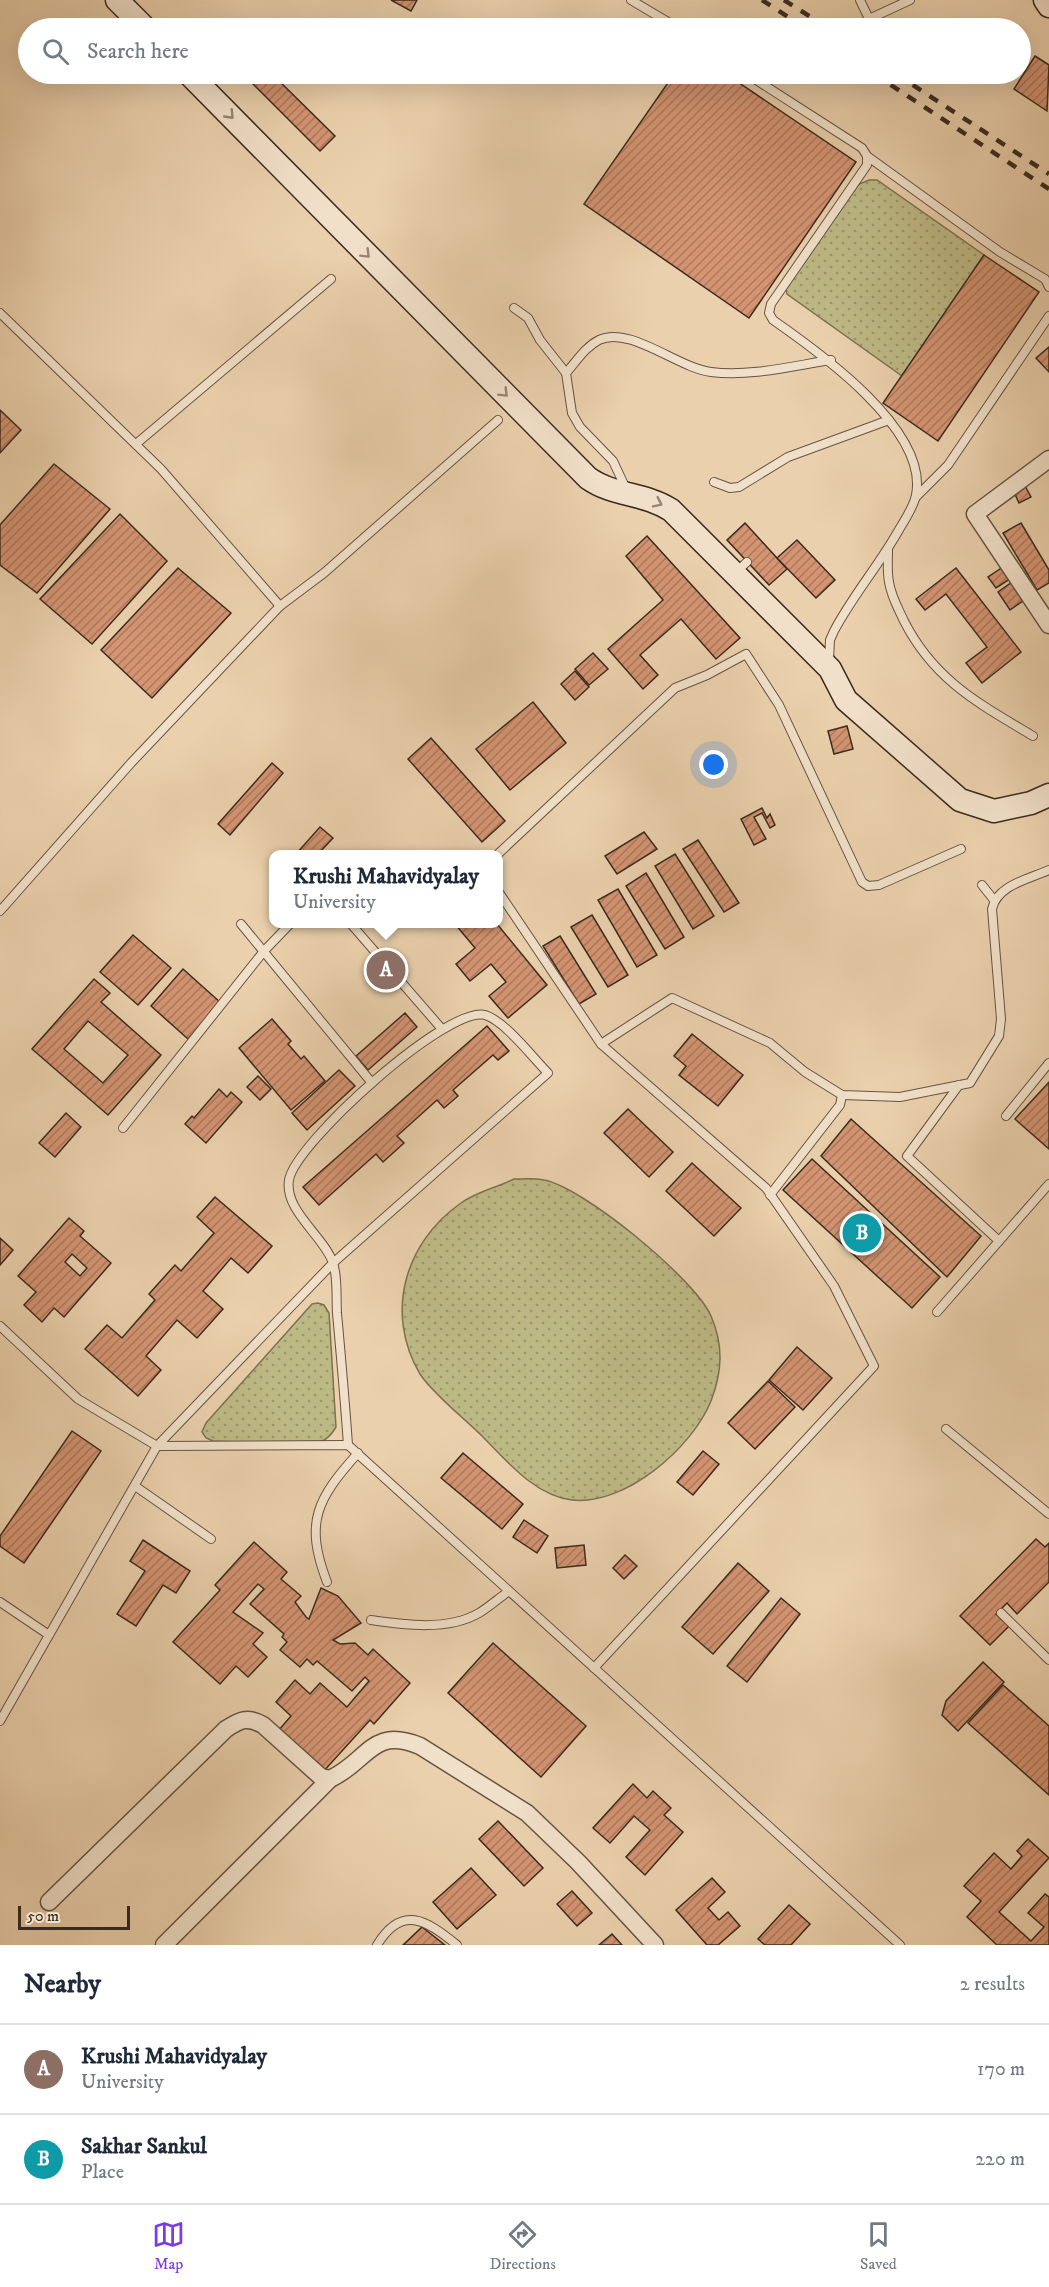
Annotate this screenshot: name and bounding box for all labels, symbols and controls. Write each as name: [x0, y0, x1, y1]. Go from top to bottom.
search box: [18, 18, 1031, 84]
icon: search: [39, 35, 72, 68]
text: Search here: [87, 38, 189, 65]
one-way arrow: [222, 108, 233, 119]
one-way arrow: [359, 247, 370, 258]
one-way arrow: [497, 386, 507, 397]
one-way arrow: [651, 495, 662, 507]
your location: [699, 750, 728, 779]
popup: [269, 850, 503, 928]
text: Krushi Mahavidyalay: [293, 863, 479, 890]
text: University: [293, 890, 376, 915]
pin: A: [366, 948, 406, 992]
pin: B: [842, 1210, 882, 1256]
scale bar: [18, 1903, 130, 1930]
text: 50 m: [27, 1906, 59, 1926]
text: Nearby: [24, 1968, 101, 2001]
text: 2 results: [960, 1972, 1025, 1997]
text: Krushi Mahavidyalay: [81, 2043, 267, 2070]
text: A: [37, 2057, 50, 2082]
text: 170 m: [977, 2057, 1025, 2082]
text: University: [81, 2070, 164, 2095]
text: Sakhar Sankul: [81, 2133, 207, 2160]
text: B: [37, 2147, 50, 2172]
text: 220 m: [975, 2147, 1025, 2172]
text: Place: [81, 2160, 124, 2185]
tab: Map: [152, 2218, 185, 2274]
tab: Directions: [489, 2218, 556, 2274]
tab: Saved: [860, 2218, 897, 2274]

